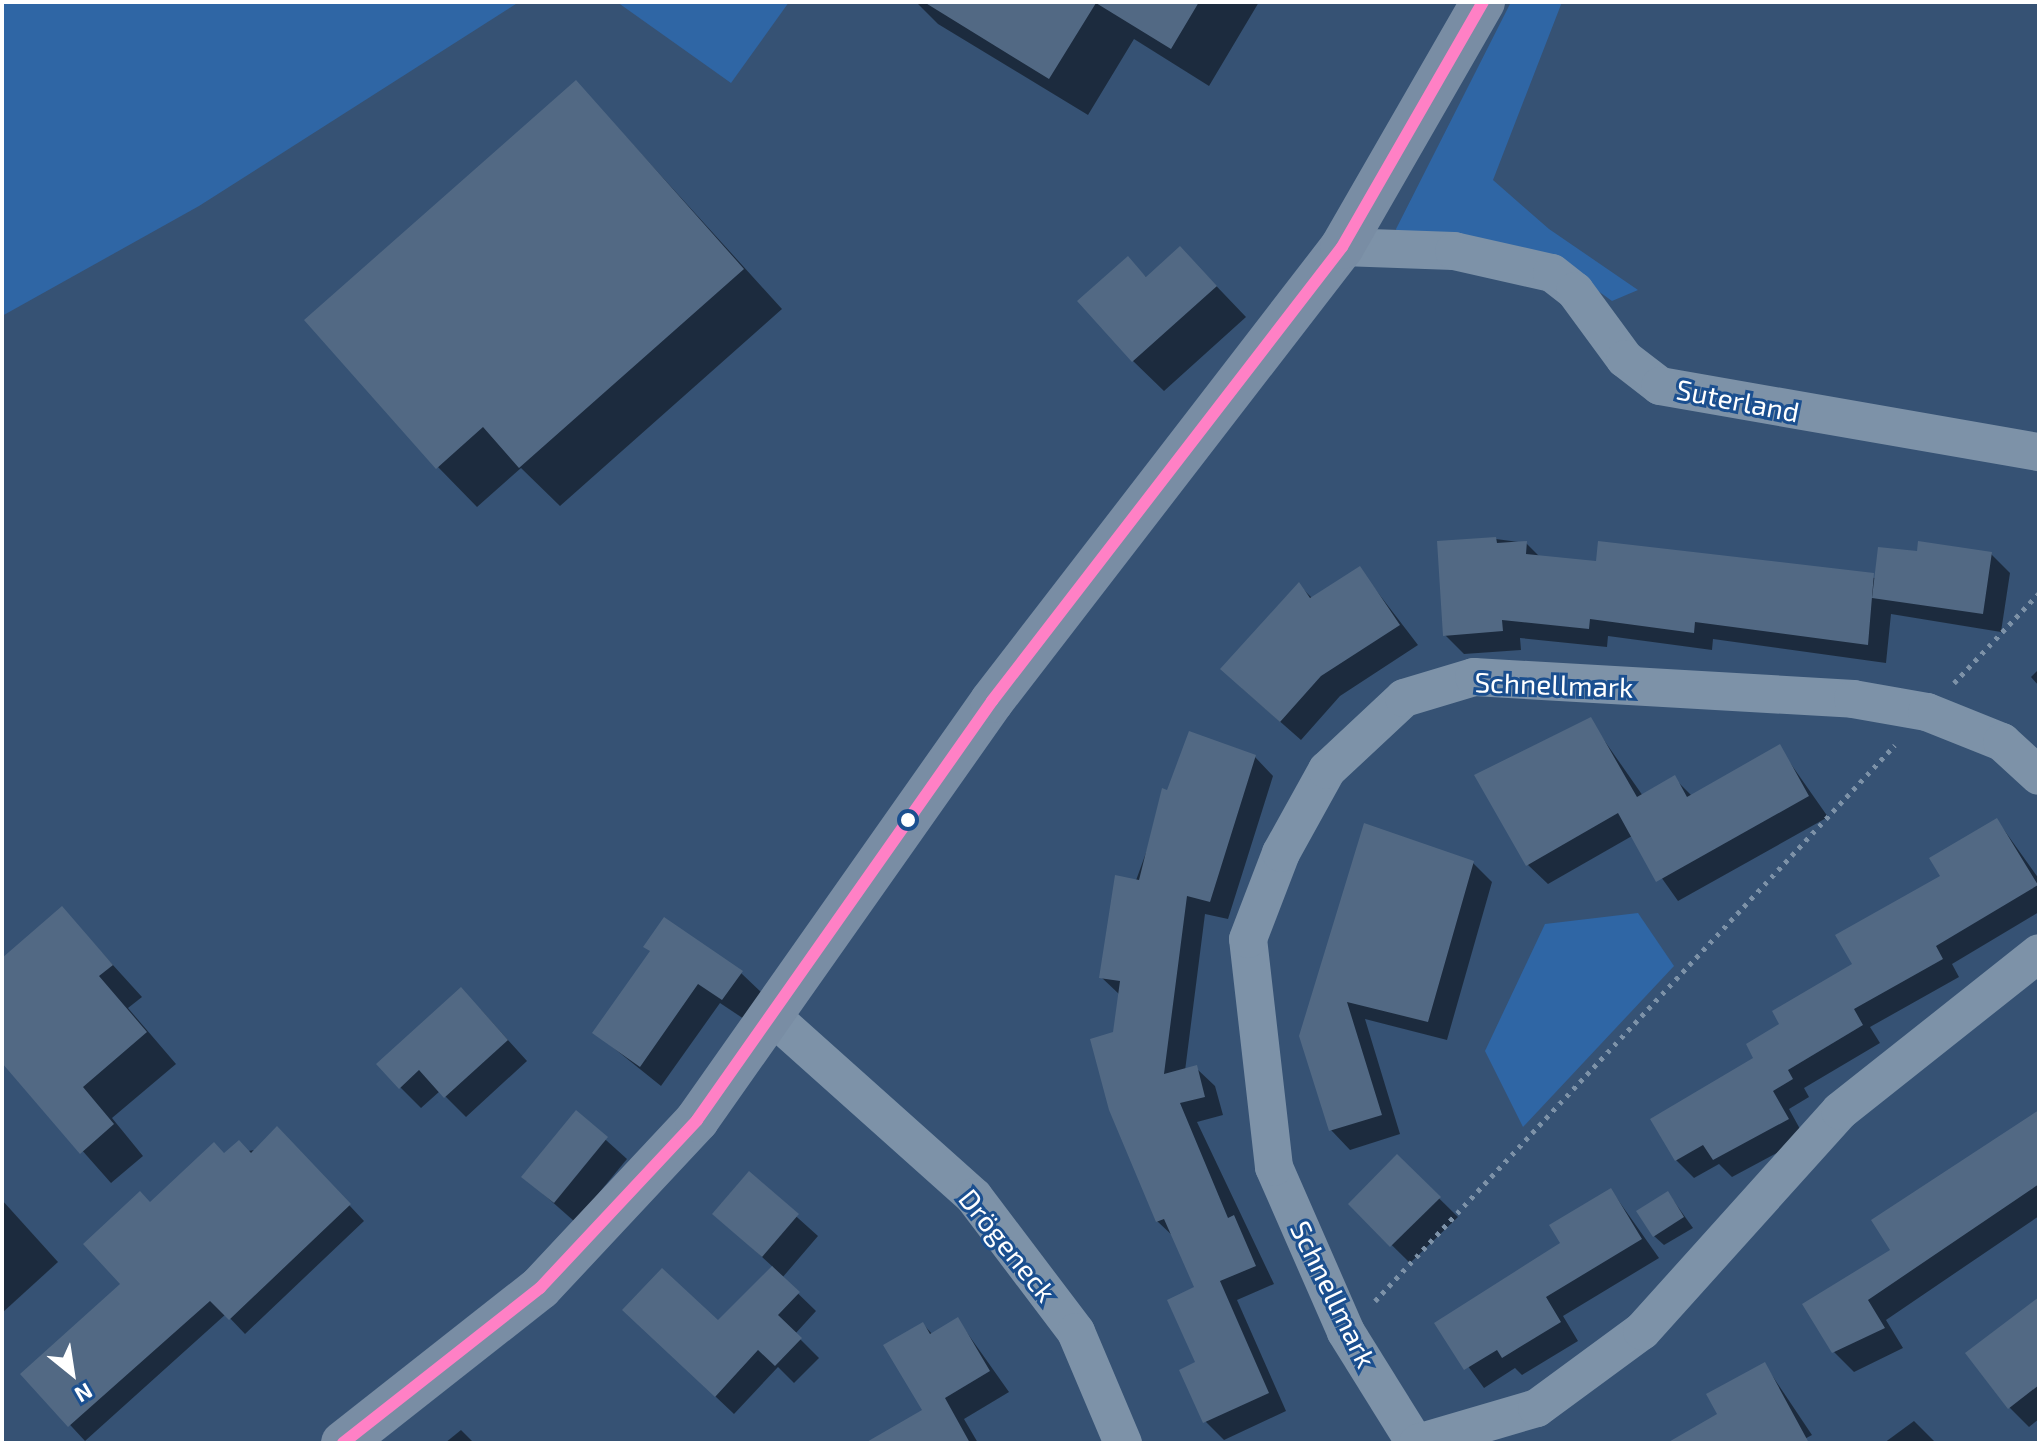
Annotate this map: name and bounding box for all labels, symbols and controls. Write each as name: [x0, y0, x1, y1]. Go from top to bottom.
street label: Suterland: [1674, 372, 1802, 428]
street label: Schnellmark: [1474, 664, 1634, 704]
unlabelled marker: [900, 812, 916, 828]
street label: Drögeneck: [952, 1182, 1064, 1308]
street label: Schnellmark: [1284, 1215, 1384, 1373]
north arrow: [32, 1333, 112, 1413]
text: N: [71, 1379, 97, 1409]

